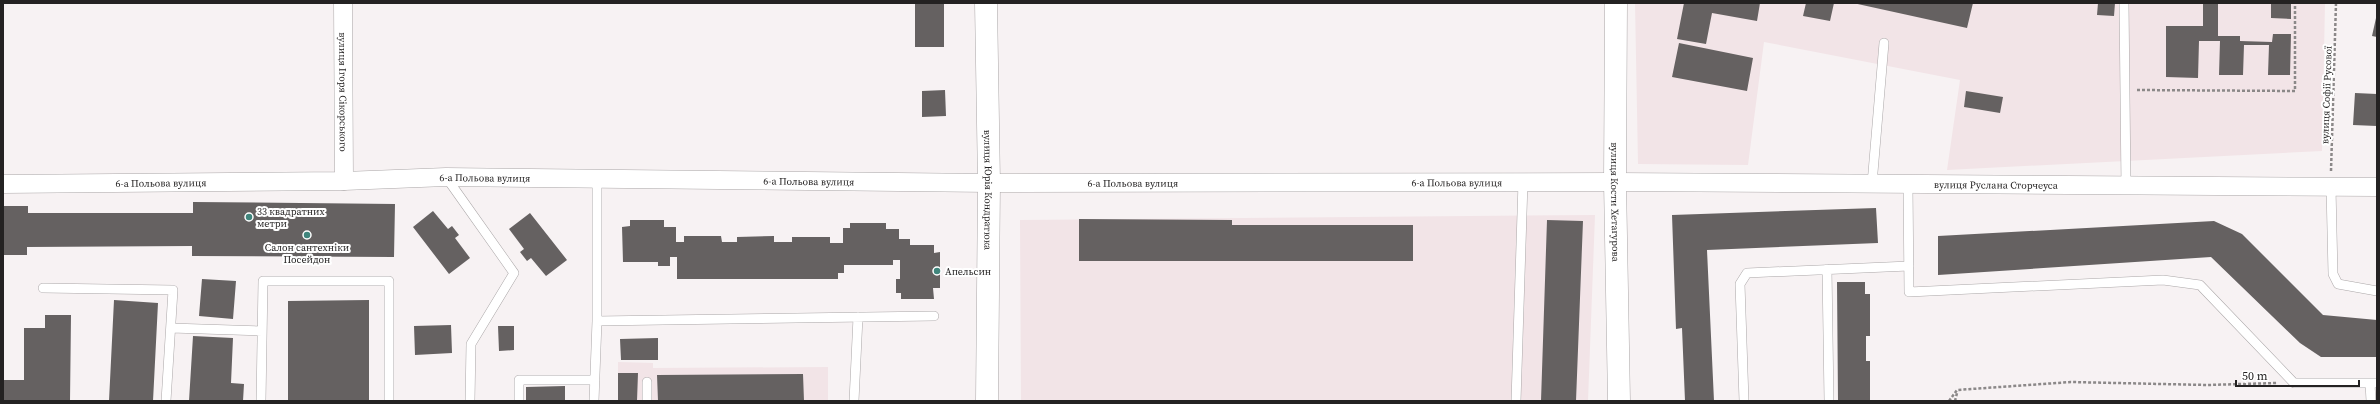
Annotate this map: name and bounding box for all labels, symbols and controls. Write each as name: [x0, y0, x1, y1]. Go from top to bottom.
street label: вулиця Ігоря Сікорського: [336, 32, 350, 152]
street label: вулиця Софії Русової: [2318, 45, 2335, 144]
street label: вулиця Юрія Кондратюка: [981, 130, 995, 251]
street label: вулиця Кости Хетагурова: [1608, 142, 1622, 263]
street label: 6-а Польова вулиця: [439, 171, 530, 185]
street label: 6-а Польова вулиця: [763, 175, 854, 189]
street label: 6-а Польова вулиця: [115, 176, 207, 190]
street label: 6-а Польова вулиця: [1411, 176, 1502, 189]
street label: 6-а Польова вулиця: [1087, 177, 1178, 190]
street label: вулиця Руслана Сторчеуса: [1934, 178, 2059, 192]
place label: 33 квадратних метри: [257, 205, 325, 230]
marker: 33 квадратних метри: [244, 212, 254, 222]
marker: Салон сантехніки Посейдон: [302, 230, 312, 240]
place label: Салон сантехніки Посейдон: [265, 241, 350, 266]
place label: Апельсин: [945, 265, 991, 278]
marker: Апельсин: [932, 266, 942, 276]
scale bar: [2236, 362, 2359, 388]
text: 50 m: [2242, 368, 2268, 384]

